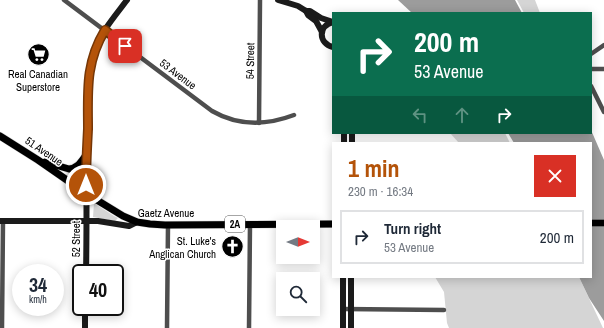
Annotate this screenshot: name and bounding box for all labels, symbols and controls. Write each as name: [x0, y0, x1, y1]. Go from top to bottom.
text: 200 m: [414, 23, 479, 61]
icon: right: [348, 28, 400, 80]
pin: [108, 29, 142, 63]
icon: arrive: [114, 35, 136, 57]
supermarket icon: Real Canadian Superstore: [25, 41, 51, 67]
street label: 54 Street: [243, 42, 257, 79]
street label: 53 Avenue: [157, 56, 199, 92]
text: 53 Avenue: [414, 59, 484, 84]
place label: Real Canadian Superstore: [8, 67, 68, 94]
icon: left: [409, 104, 431, 126]
icon: ahead: [451, 104, 473, 126]
icon: right: [493, 104, 515, 126]
street label: 51 Avenue: [22, 133, 66, 169]
text: 1 min: [348, 152, 399, 184]
button: close: [534, 155, 576, 197]
position arrow: [65, 164, 107, 206]
text: 230 m · 16:34: [348, 183, 413, 200]
street label: Gaetz Avenue: [138, 206, 194, 220]
road number: 2A: [225, 216, 245, 232]
text: Turn right: [384, 218, 441, 239]
street label: 52 Street: [69, 220, 83, 257]
north arrow: [276, 220, 320, 264]
map controls: [276, 220, 320, 316]
icon: right: [350, 226, 372, 248]
text: 200 m: [540, 227, 574, 248]
place label: St. Luke's Anglican Church: [148, 234, 216, 261]
church icon: St. Luke's Anglican Church: [219, 234, 245, 260]
text: 53 Avenue: [384, 239, 434, 256]
speed limit sign: 40: [72, 264, 124, 316]
text: 34: [29, 271, 47, 298]
button: search: [276, 272, 320, 316]
text: km/h: [29, 293, 47, 306]

